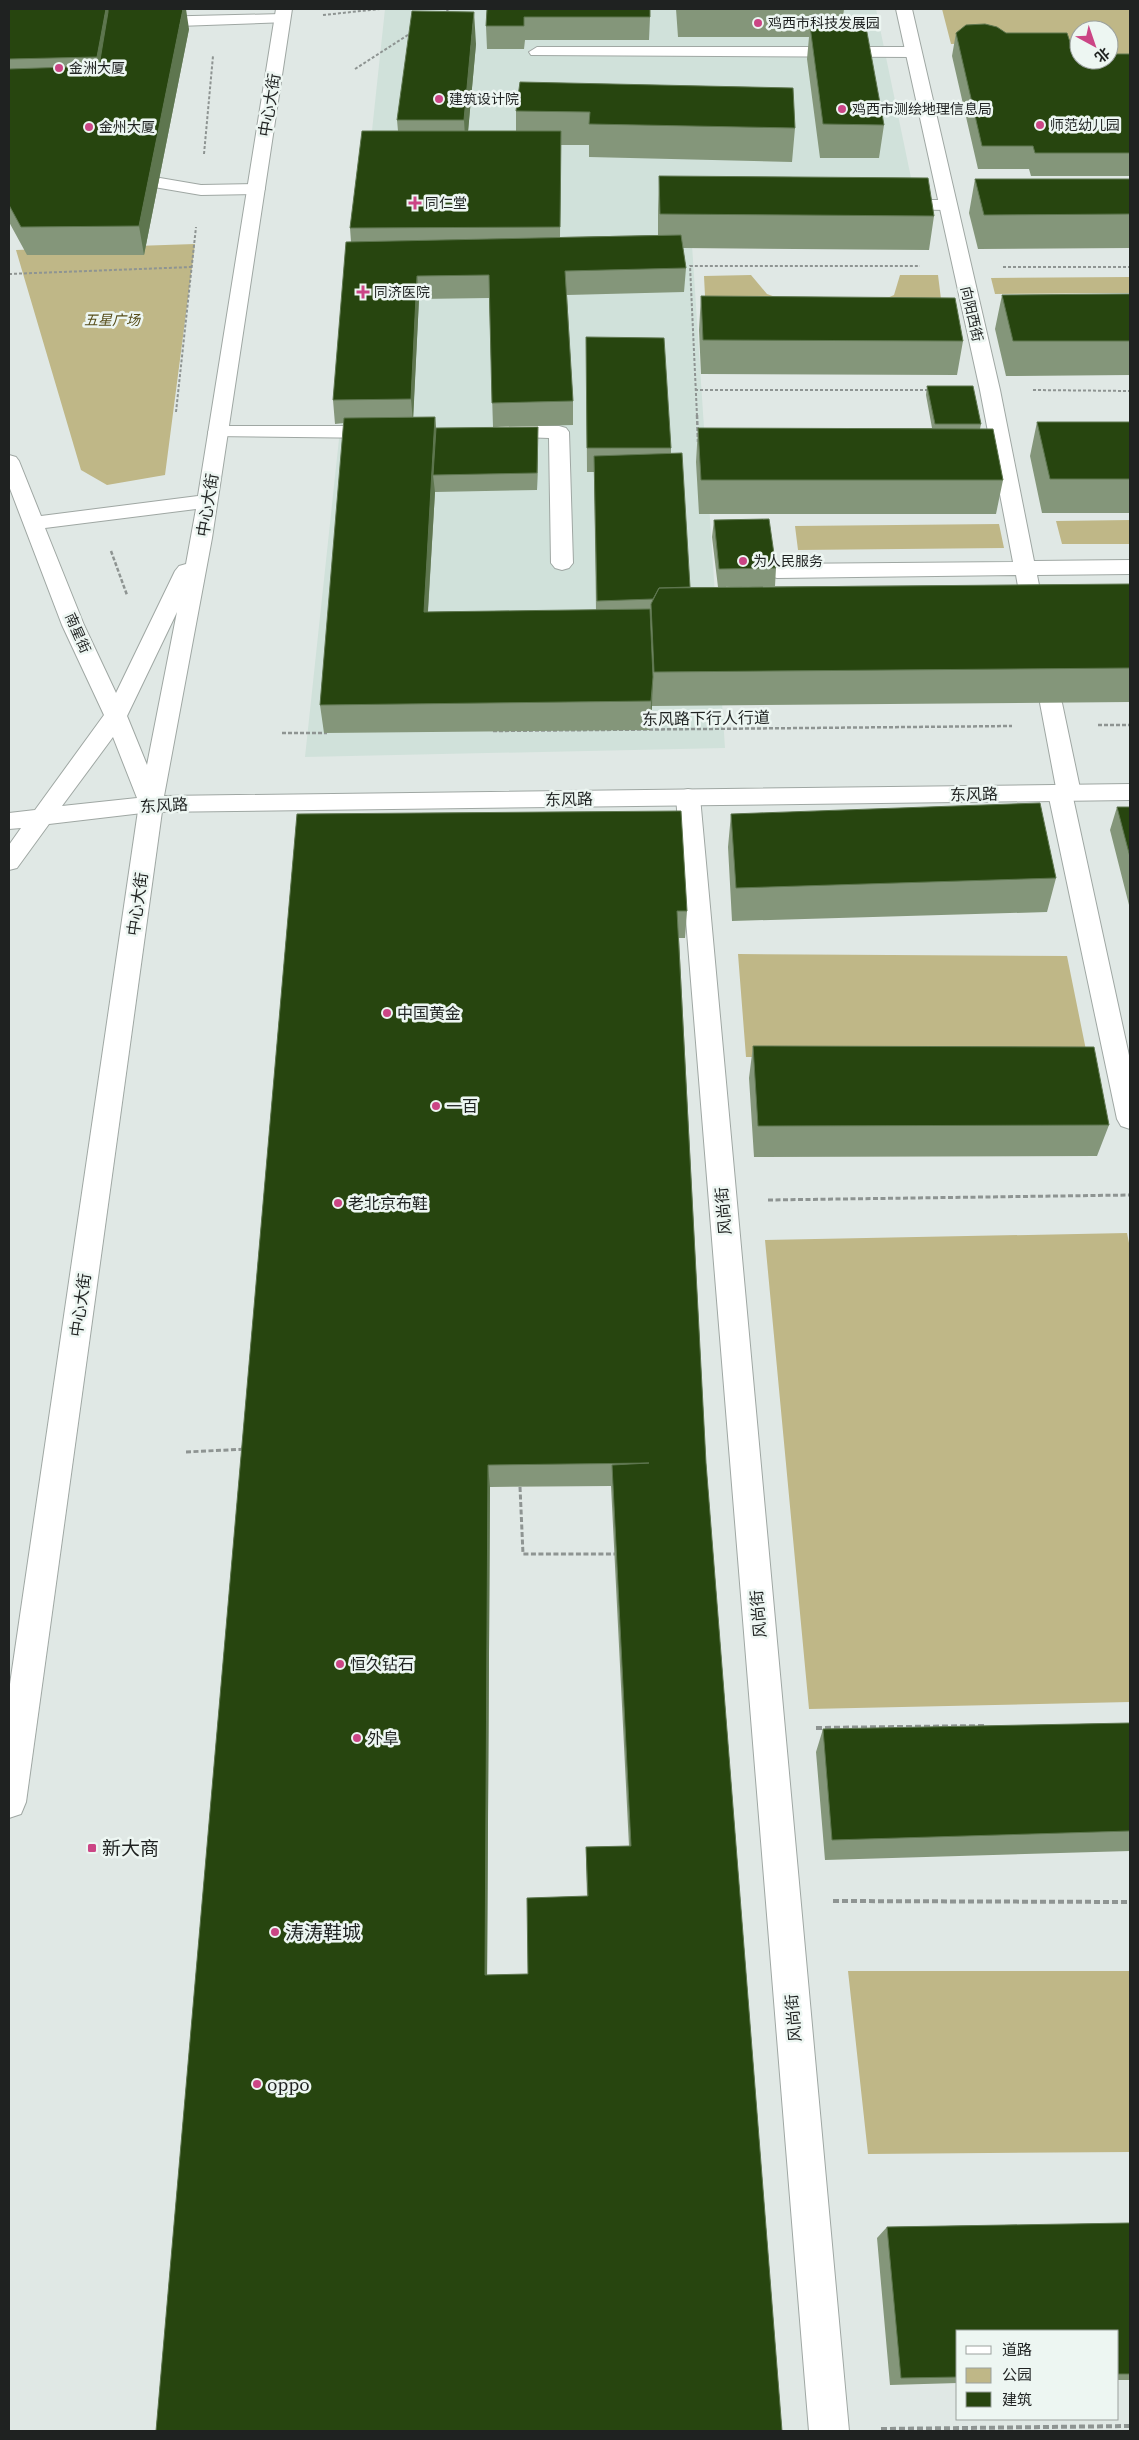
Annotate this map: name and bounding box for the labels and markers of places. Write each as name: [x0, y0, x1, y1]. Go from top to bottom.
place label: 鸡西市科技发展园: [768, 13, 880, 33]
marker: 鸡西市科技发展园: [752, 17, 764, 29]
place label: 金洲大厦: [69, 58, 125, 78]
marker: 金洲大厦: [53, 62, 65, 74]
place label: 建筑设计院: [449, 89, 519, 109]
marker: 建筑设计院: [433, 93, 445, 105]
place label: 鸡西市测绘地理信息局: [852, 99, 992, 119]
marker: 鸡西市测绘地理信息局: [836, 103, 848, 115]
place label: 师范幼儿园: [1050, 115, 1120, 135]
place label: 金州大厦: [99, 117, 155, 137]
marker: 师范幼儿园: [1034, 119, 1046, 131]
marker: 金州大厦: [83, 121, 95, 133]
place label: 同仁堂: [425, 193, 467, 213]
marker: 同仁堂: [409, 197, 421, 209]
place label: 同济医院: [374, 282, 430, 302]
marker: 同济医院: [356, 285, 370, 299]
place label: 为人民服务: [753, 551, 823, 571]
marker: 为人民服务: [737, 555, 749, 567]
place label: 中国黄金: [397, 1002, 461, 1024]
marker: 中国黄金: [381, 1007, 393, 1019]
place label: 一百: [446, 1095, 478, 1117]
marker: 一百: [430, 1100, 442, 1112]
place label: 老北京布鞋: [348, 1192, 428, 1214]
marker: 老北京布鞋: [332, 1197, 344, 1209]
place label: 恒久钻石: [350, 1653, 414, 1675]
marker: 恒久钻石: [334, 1658, 346, 1670]
place label: 外阜: [367, 1727, 399, 1749]
marker: 外阜: [351, 1732, 363, 1744]
place label: 新大商: [102, 1835, 159, 1861]
marker: 新大商: [86, 1842, 98, 1854]
place label: 涛涛鞋城: [285, 1919, 361, 1945]
marker: 涛涛鞋城: [269, 1926, 281, 1938]
place label: oppo: [267, 2071, 310, 2097]
marker: oppo: [251, 2078, 263, 2090]

